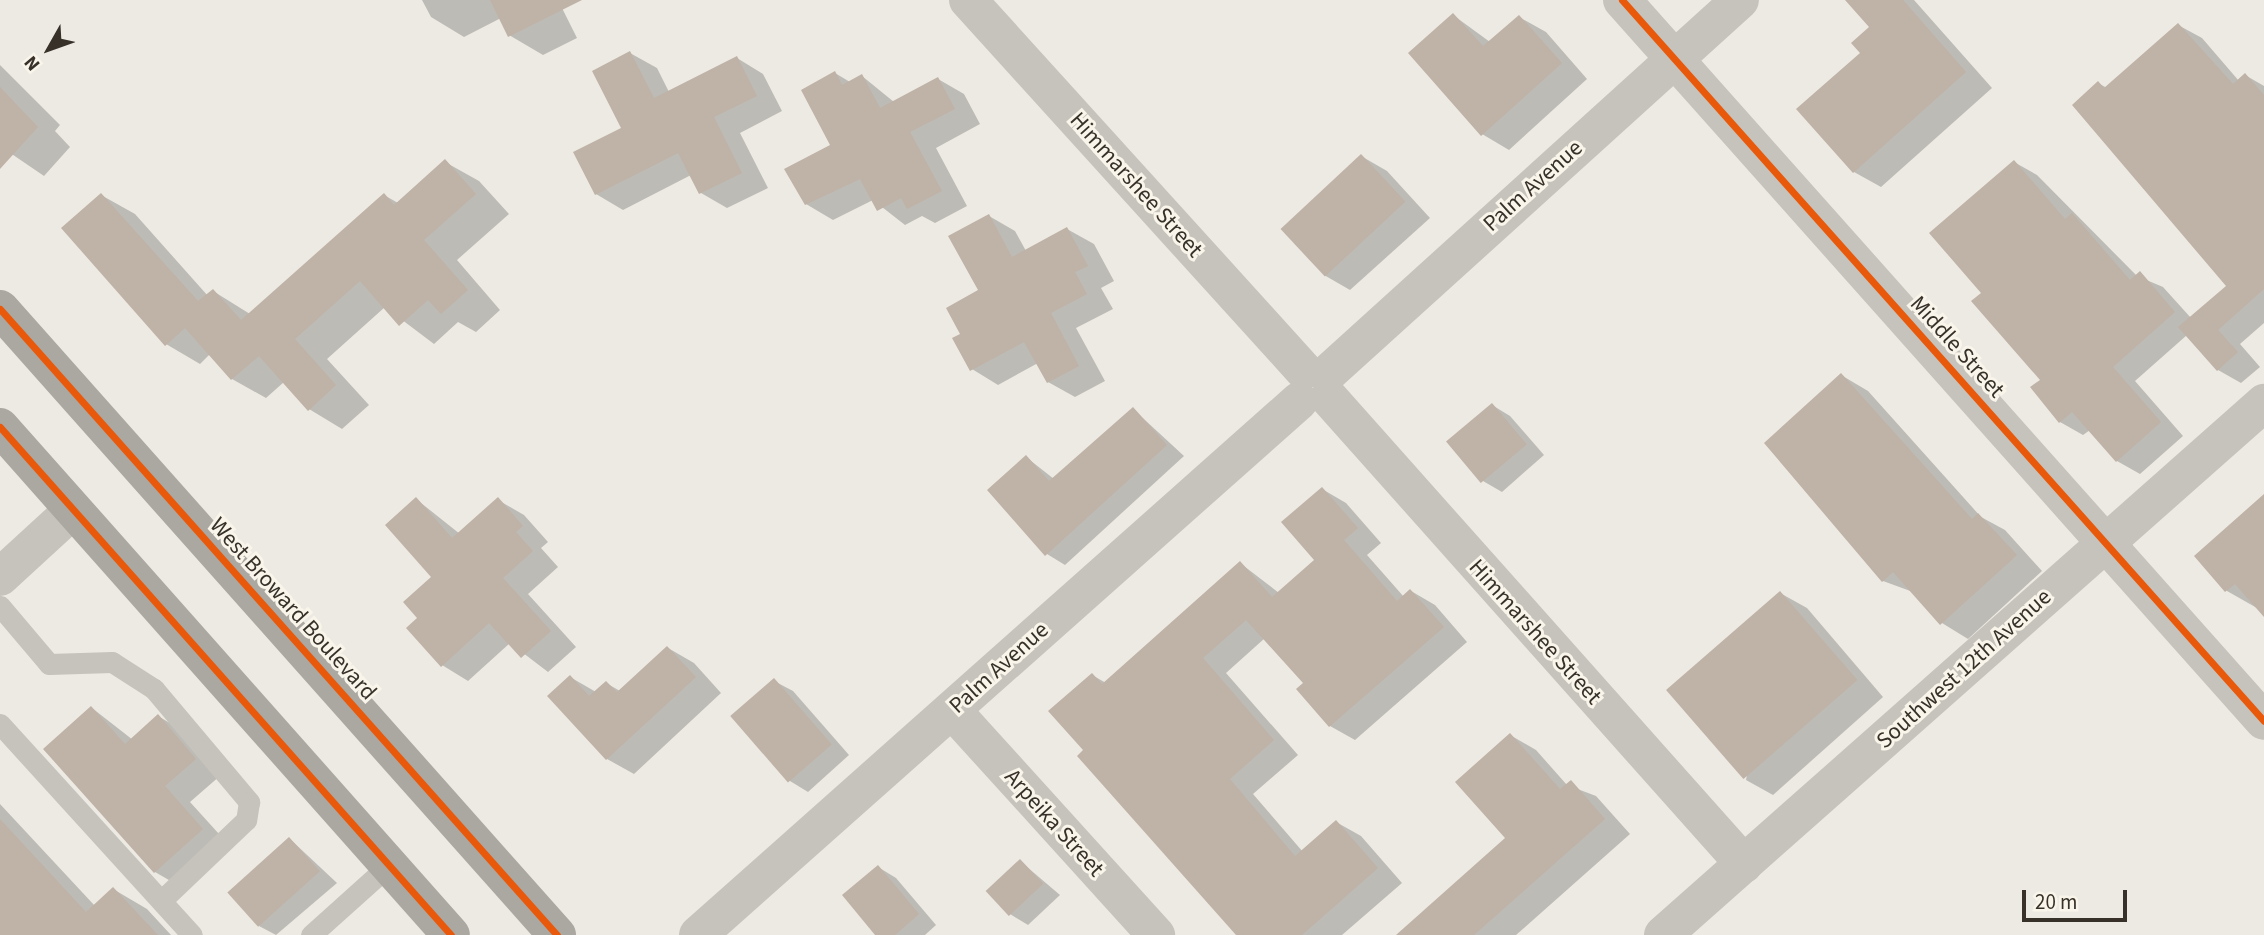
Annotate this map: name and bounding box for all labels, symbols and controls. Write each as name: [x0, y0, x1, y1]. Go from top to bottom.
north arrow: [14, 14, 84, 84]
text: N: [18, 49, 47, 76]
street label: Himmarshee Street: [1064, 107, 1208, 263]
street label: Palm Avenue: [1478, 134, 1588, 238]
street label: Middle Street: [1904, 290, 2010, 404]
street label: West Broward Boulevard: [204, 512, 382, 706]
street label: Himmarshee Street: [1463, 554, 1607, 710]
street label: Southwest 12th Avenue: [1871, 583, 2057, 755]
street label: Palm Avenue: [944, 616, 1054, 720]
street label: Arpeika Street: [998, 764, 1110, 882]
scale bar: [2026, 876, 2131, 920]
text: 20 m: [2035, 887, 2077, 917]

